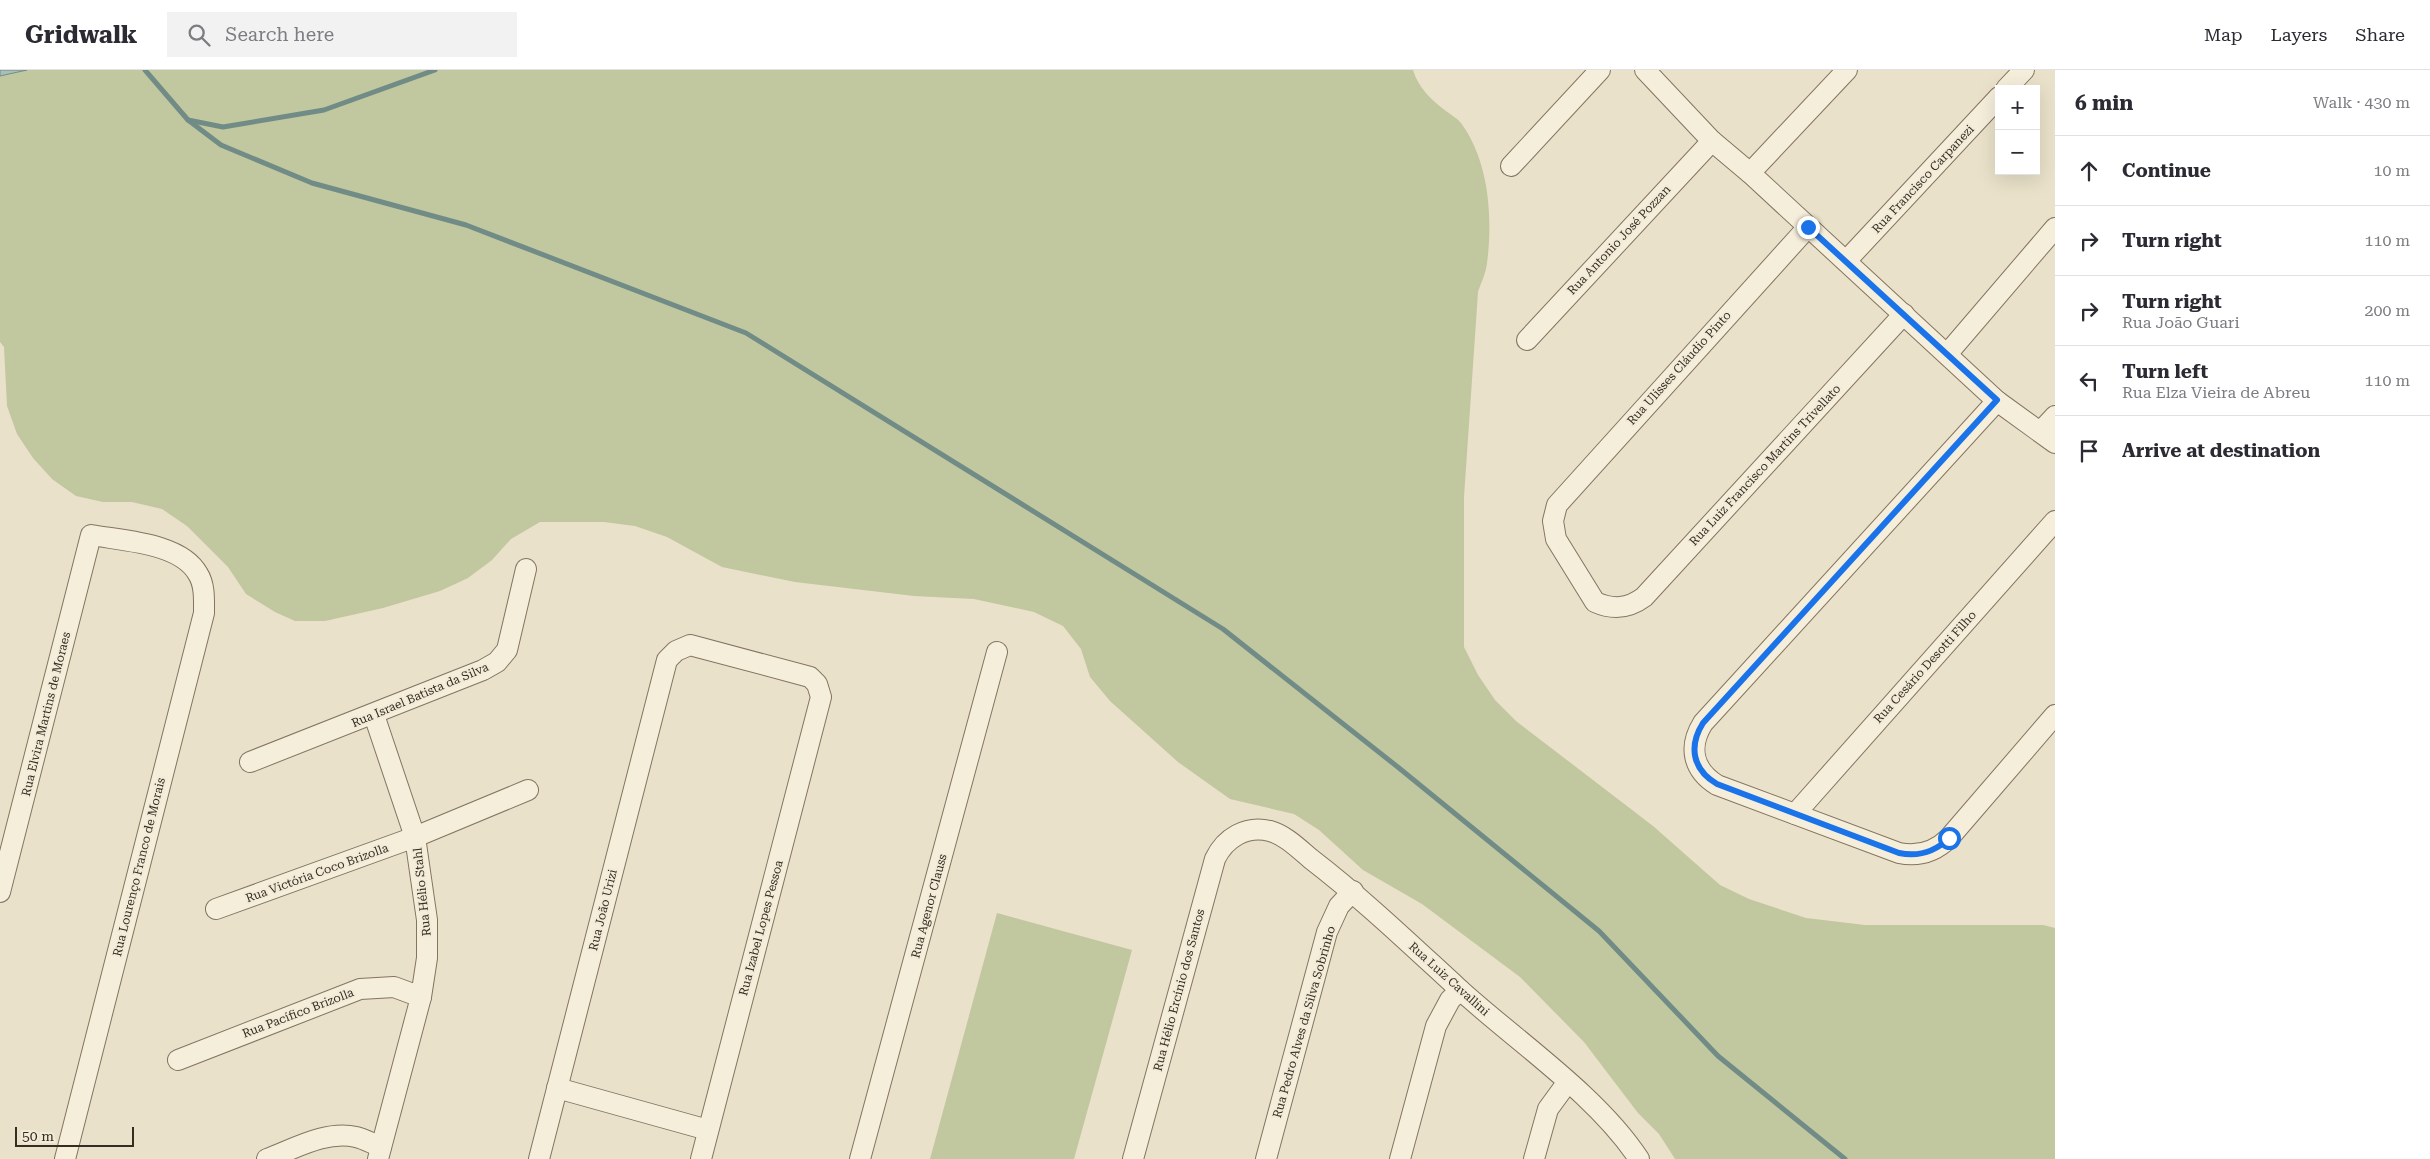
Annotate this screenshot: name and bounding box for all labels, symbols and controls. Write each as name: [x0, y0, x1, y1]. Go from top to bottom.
search box: [167, 12, 517, 57]
text: Gridwalk: [25, 21, 137, 49]
icon: search: [185, 21, 213, 49]
text: Search here: [225, 23, 334, 46]
text: Map: [2204, 24, 2243, 45]
text: Layers: [2271, 24, 2327, 45]
text: Share: [2355, 24, 2405, 45]
map controls: [1995, 85, 2040, 175]
button: +: [1995, 85, 2040, 130]
text: 6 min: [2075, 91, 2133, 115]
text: Walk · 430 m: [2313, 93, 2410, 112]
street label: Rua Francisco Carpanezi: [1869, 122, 1977, 236]
button: −: [1995, 130, 2040, 175]
icon: ahead: [2075, 157, 2103, 185]
text: Continue: [2122, 159, 2211, 182]
text: 10 m: [2373, 161, 2410, 180]
street label: Rua Antonio José Pozzan: [1565, 182, 1674, 298]
route end: [1797, 216, 1820, 239]
icon: right: [2075, 227, 2103, 255]
text: Turn right: [2122, 229, 2222, 252]
text: 110 m: [2364, 231, 2410, 250]
text: Turn right: [2122, 290, 2222, 313]
icon: right: [2075, 297, 2103, 325]
text: 200 m: [2364, 301, 2410, 320]
street label: Rua Ulisses Cláudio Pinto: [1624, 308, 1734, 428]
text: Rua João Guari: [2122, 313, 2240, 332]
text: Turn left: [2122, 360, 2208, 383]
icon: left: [2075, 367, 2103, 395]
text: 110 m: [2364, 371, 2410, 390]
street label: Rua Luiz Francisco Martins Trivellato: [1687, 382, 1843, 548]
text: Rua Elza Vieira de Abreu: [2122, 383, 2310, 402]
icon: arrive: [2075, 437, 2103, 465]
text: Arrive at destination: [2122, 439, 2320, 462]
street label: Rua Cesário Desotti Filho: [1871, 608, 1979, 726]
street label: Rua Elvira Martins de Moraes: [19, 630, 73, 798]
street label: Rua Israel Batista da Silva: [349, 660, 491, 730]
street label: Rua Lourenço Franco de Morais: [110, 776, 168, 958]
route start: [1938, 827, 1961, 850]
street label: Rua Victória Coco Brizolla: [244, 840, 391, 905]
street label: Rua Hélio Stahl: [410, 847, 434, 937]
street label: Rua Agenor Clauss: [908, 852, 950, 960]
street label: Rua Izabel Lopes Pessoa: [736, 858, 786, 997]
street label: Rua João Urizi: [586, 868, 620, 952]
street label: Rua Hélio Ercínio dos Santos: [1151, 907, 1208, 1073]
street label: Rua Pedro Alves da Silva Sobrinho: [1270, 924, 1338, 1120]
street label: Rua Luiz Cavallini: [1406, 939, 1492, 1019]
street label: Rua Pacífico Brizolla: [240, 985, 356, 1041]
scale bar: [15, 1124, 134, 1147]
text: 50 m: [22, 1128, 54, 1144]

